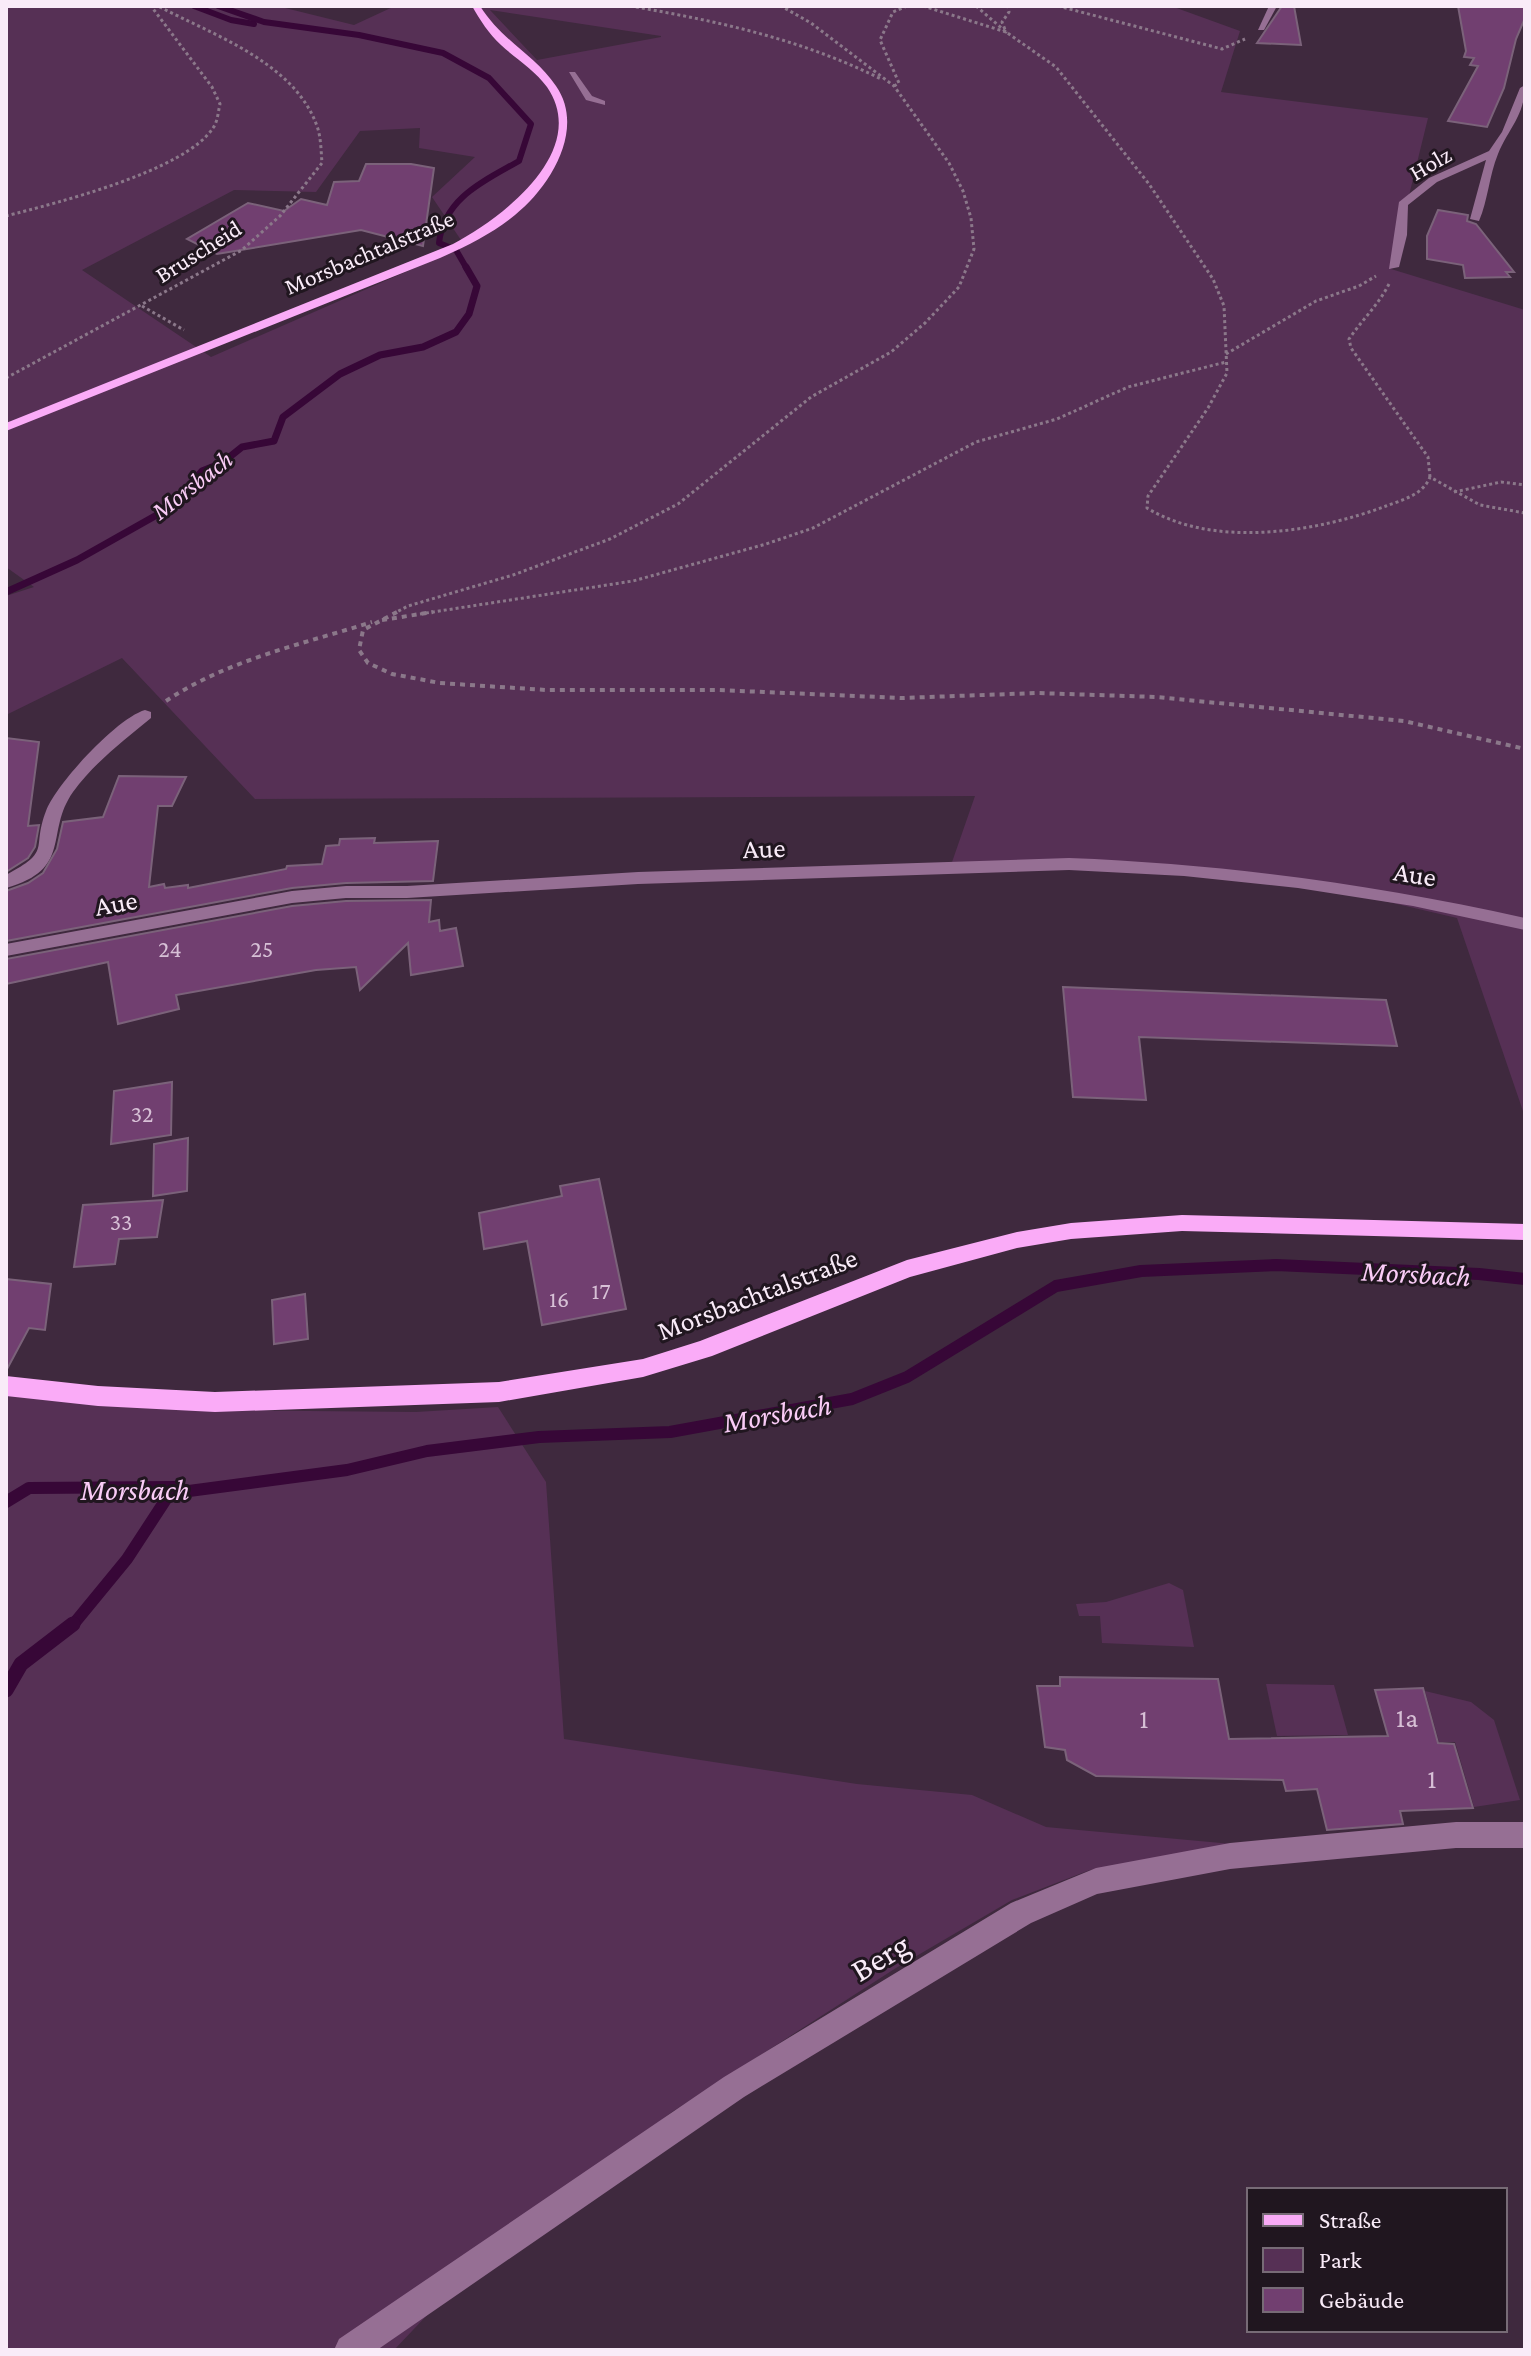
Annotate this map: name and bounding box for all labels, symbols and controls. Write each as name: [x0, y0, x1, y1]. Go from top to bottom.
street label: Holz: [1404, 140, 1456, 186]
street label: Morsbachtalstraße: [280, 204, 458, 300]
street label: Bruscheid: [150, 214, 246, 288]
water label: Morsbach: [145, 444, 238, 526]
street label: Aue: [742, 832, 786, 864]
street label: Aue: [1391, 855, 1439, 893]
street label: Aue: [92, 884, 140, 922]
house number: 24: [158, 935, 182, 962]
house number: 25: [251, 935, 273, 962]
house number: 32: [131, 1100, 153, 1127]
house number: 33: [110, 1208, 132, 1235]
street label: Morsbachtalstraße: [653, 1242, 861, 1346]
water label: Morsbach: [1359, 1254, 1472, 1292]
house number: 17: [591, 1277, 611, 1304]
house number: 16: [549, 1285, 569, 1312]
water label: Morsbach: [719, 1387, 834, 1439]
water label: Morsbach: [79, 1473, 190, 1506]
house number: 1a: [1396, 1702, 1418, 1733]
house number: 1: [1139, 1703, 1149, 1734]
house number: 1: [1427, 1763, 1437, 1794]
street label: Berg: [844, 1925, 916, 1990]
legend: [1247, 2188, 1507, 2332]
text: Straße: [1319, 2206, 1381, 2233]
text: Park: [1319, 2246, 1362, 2273]
text: Gebäude: [1319, 2286, 1404, 2313]

